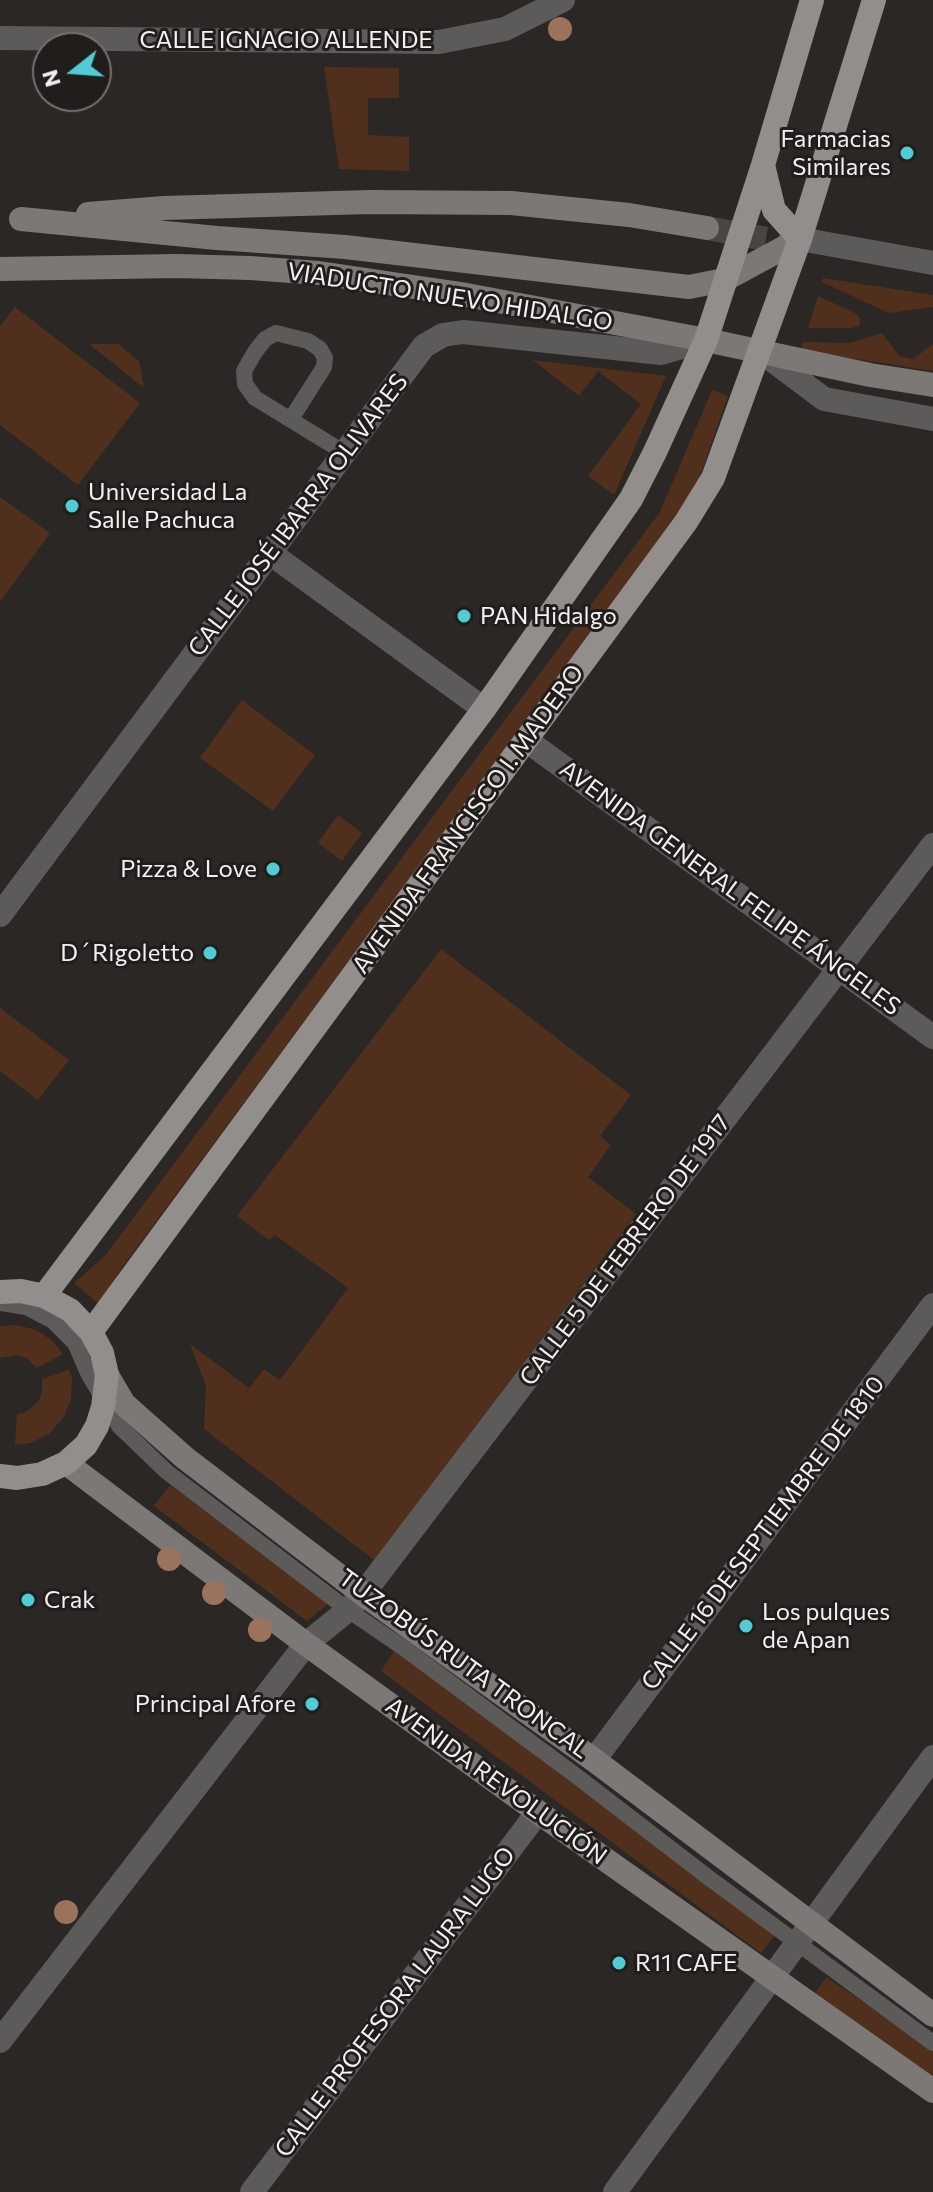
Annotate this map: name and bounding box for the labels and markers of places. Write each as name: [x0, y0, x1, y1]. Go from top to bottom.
place label: Farmacias Similares: [781, 125, 891, 181]
marker: Farmacias Similares: [898, 144, 916, 162]
place label: Universidad La Salle Pachuca: [88, 478, 247, 534]
marker: Universidad La Salle Pachuca: [63, 497, 81, 515]
place label: PAN Hidalgo: [480, 602, 617, 630]
marker: PAN Hidalgo: [455, 607, 473, 625]
place label: Pizza & Love: [120, 855, 257, 883]
marker: Pizza & Love: [264, 860, 282, 878]
place label: D´Rigoletto: [60, 939, 194, 967]
marker: D´Rigoletto: [201, 944, 219, 962]
place label: Crak: [44, 1586, 95, 1614]
marker: Crak: [19, 1591, 37, 1609]
place label: Los pulques de Apan: [762, 1598, 890, 1654]
marker: Los pulques de Apan: [737, 1617, 755, 1635]
place label: Principal Afore: [135, 1690, 296, 1718]
marker: Principal Afore: [303, 1695, 321, 1713]
place label: R11 CAFE: [635, 1949, 737, 1977]
marker: R11 CAFE: [610, 1954, 628, 1972]

